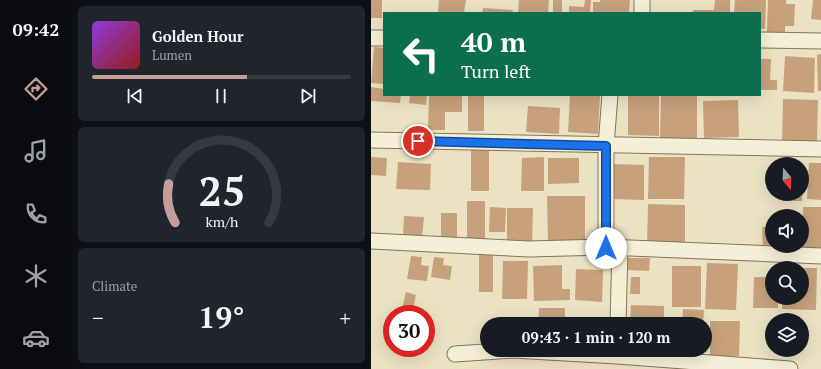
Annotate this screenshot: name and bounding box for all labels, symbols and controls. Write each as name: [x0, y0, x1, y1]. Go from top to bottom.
text: 09:42: [13, 17, 59, 41]
text: 40 m: [461, 23, 526, 60]
text: Golden Hour: [152, 26, 244, 46]
icon: left: [395, 28, 447, 80]
text: Lumen: [152, 46, 192, 64]
text: Turn left: [461, 59, 531, 83]
icon: directions: [22, 75, 50, 103]
icon: previous: [124, 85, 146, 107]
icon: pause: [210, 85, 232, 107]
icon: next: [297, 85, 319, 107]
pin: [401, 124, 435, 158]
icon: arrive: [407, 130, 429, 152]
icon: music: [22, 137, 50, 165]
north arrow: [765, 157, 809, 201]
map controls: [765, 157, 809, 357]
text: 25: [198, 162, 245, 217]
icon: phone: [22, 200, 50, 228]
button: sound: [765, 209, 809, 253]
text: km/h: [205, 211, 239, 230]
position arrow: [585, 227, 627, 269]
button: search: [765, 261, 809, 305]
icon: climate: [22, 262, 50, 290]
text: Climate: [92, 277, 137, 295]
text: 19°: [198, 297, 245, 337]
text: −: [92, 303, 104, 332]
text: +: [339, 303, 351, 332]
speed limit sign: 30: [383, 305, 435, 357]
button: layers: [765, 313, 809, 357]
icon: car: [22, 324, 50, 352]
text: 09:43 · 1 min · 120 m: [522, 327, 670, 347]

